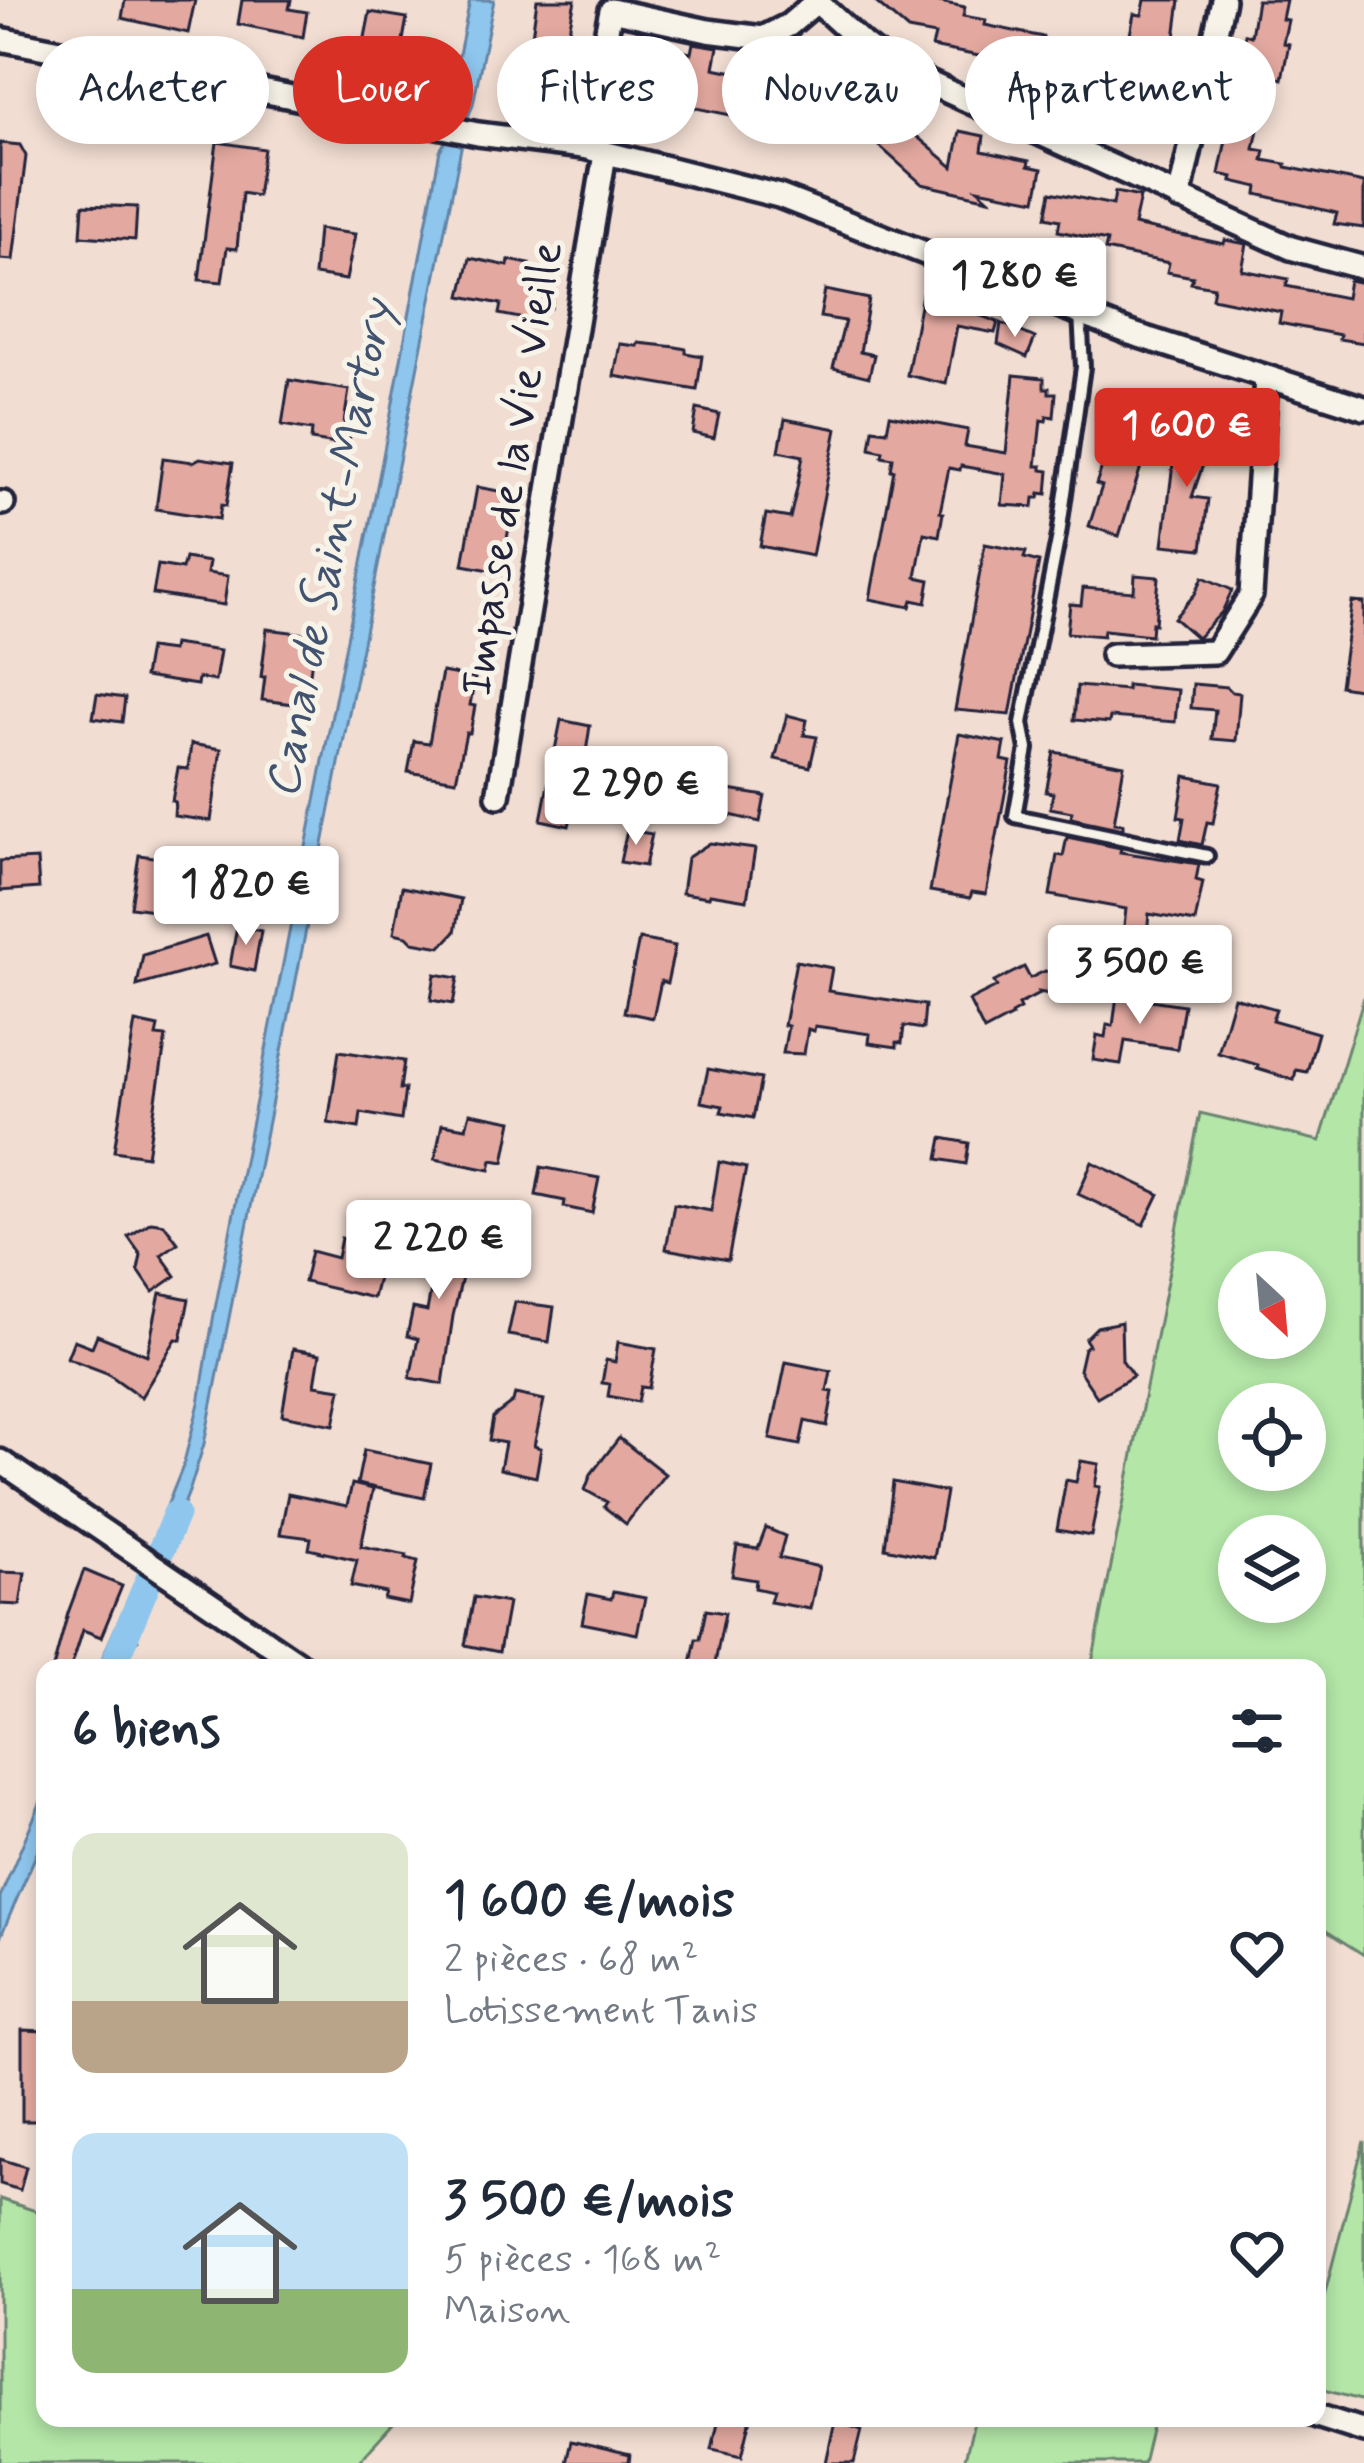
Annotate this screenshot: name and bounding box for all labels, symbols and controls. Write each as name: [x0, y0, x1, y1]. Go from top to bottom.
chip: Acheter: [36, 36, 269, 144]
chip: Louer: [293, 36, 473, 144]
chip: Filtres: [497, 36, 698, 144]
chip: Nouveau: [722, 36, 941, 144]
chip: Appartement: [965, 36, 1276, 144]
street label: Impasse de la Vie Vieille: [448, 238, 578, 700]
pin: 1 280 €: [904, 238, 1126, 340]
text: 1 280 €: [951, 251, 1079, 302]
water label: Canal de Saint-Martory: [252, 291, 411, 803]
pin: 1 600 €: [1076, 388, 1298, 490]
text: 1 600 €: [1122, 401, 1252, 452]
pin: 2 290 €: [525, 746, 747, 848]
text: 2 290 €: [572, 759, 700, 810]
pin: 1 820 €: [135, 846, 357, 948]
text: 1 820 €: [181, 859, 311, 910]
pin: 3 500 €: [1029, 925, 1251, 1027]
text: 3 500 €: [1075, 938, 1205, 989]
pin: 2 220 €: [328, 1200, 550, 1302]
text: 2 220 €: [373, 1213, 505, 1264]
north arrow: [1218, 1251, 1326, 1359]
map controls: [1218, 1251, 1326, 1623]
button: locate: [1218, 1383, 1326, 1491]
button: layers: [1218, 1515, 1326, 1623]
text: 6 biens: [72, 1698, 220, 1764]
icon: filters: [1224, 1698, 1290, 1764]
text: 1 600 €/mois: [444, 1869, 735, 1935]
icon: home: [168, 1881, 312, 2025]
icon: heart: [1224, 1920, 1290, 1986]
text: 2 pièces · 68 m²: [444, 1935, 698, 1986]
text: Lotissement Tanis: [444, 1986, 758, 2037]
text: 3 500 €/mois: [444, 2169, 734, 2235]
icon: home: [168, 2181, 312, 2325]
icon: heart: [1224, 2220, 1290, 2286]
text: 5 pièces · 168 m²: [444, 2235, 721, 2286]
text: Maison: [444, 2286, 570, 2337]

